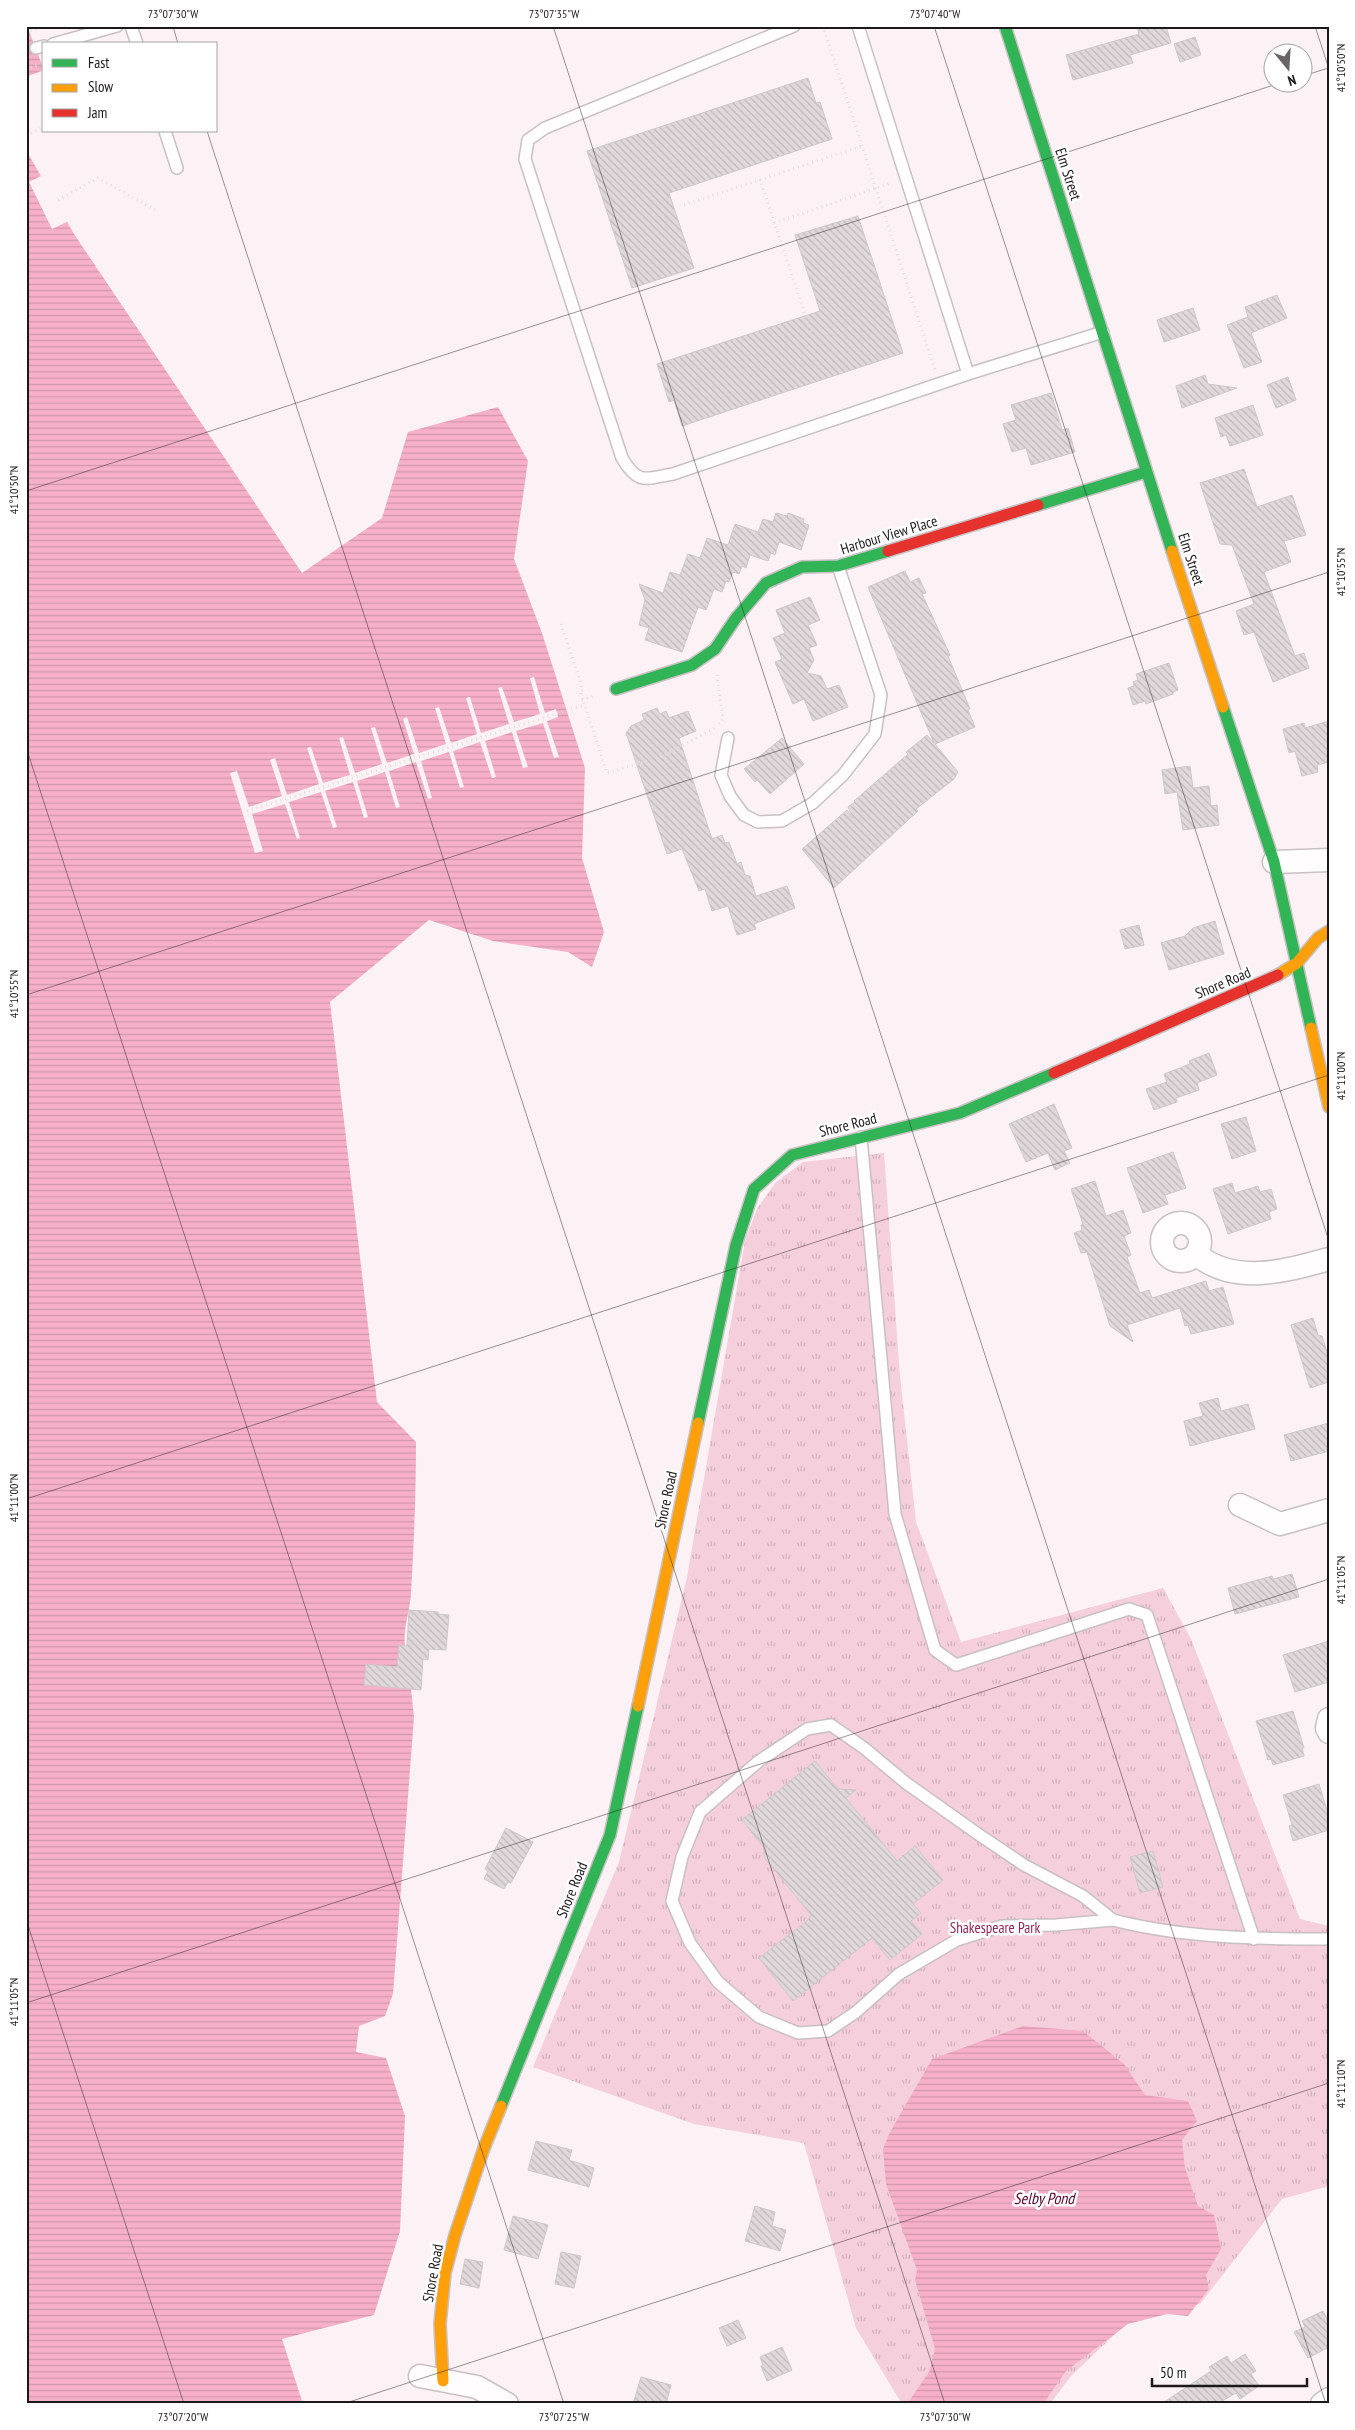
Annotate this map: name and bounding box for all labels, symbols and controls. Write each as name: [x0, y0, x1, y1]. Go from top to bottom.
text: 73°07'30"W: [148, 6, 198, 21]
text: 73°07'35"W: [529, 6, 579, 21]
text: 73°07'40"W: [910, 6, 960, 21]
legend: [42, 42, 218, 132]
north arrow: [1262, 42, 1312, 92]
text: 41°10'50"N: [1333, 44, 1348, 92]
text: Fast: [88, 53, 109, 72]
text: N: [1286, 71, 1298, 90]
text: Slow: [88, 77, 113, 96]
text: Jam: [87, 103, 107, 122]
street label: Elm Street: [1051, 145, 1086, 202]
text: 41°10'50"N: [6, 466, 21, 514]
street label: Harbour View Place: [838, 511, 940, 558]
street label: Elm Street: [1174, 530, 1209, 587]
text: 41°10'55"N: [1333, 548, 1348, 596]
street label: Shore Road: [1192, 962, 1253, 1003]
text: 41°10'55"N: [6, 970, 21, 1018]
text: 41°11'00"N: [1333, 1052, 1348, 1100]
street label: Shore Road: [817, 1108, 879, 1141]
street label: Shore Road: [650, 1469, 681, 1531]
text: 41°11'00"N: [6, 1474, 21, 1522]
text: 41°11'05"N: [1333, 1556, 1348, 1604]
street label: Shore Road: [552, 1859, 591, 1921]
park label: Shakespeare Park: [950, 1918, 1040, 1937]
text: 41°11'05"N: [6, 1978, 21, 2026]
text: 41°11'10"N: [1333, 2060, 1348, 2108]
water label: Selby Pond: [1014, 2188, 1076, 2208]
street label: Shore Road: [418, 2242, 447, 2303]
scale bar: [1152, 2355, 1308, 2387]
text: 50 m: [1160, 2363, 1186, 2382]
text: 73°07'20"W: [158, 2409, 208, 2424]
text: 73°07'25"W: [539, 2409, 589, 2424]
text: 73°07'30"W: [920, 2409, 970, 2424]

